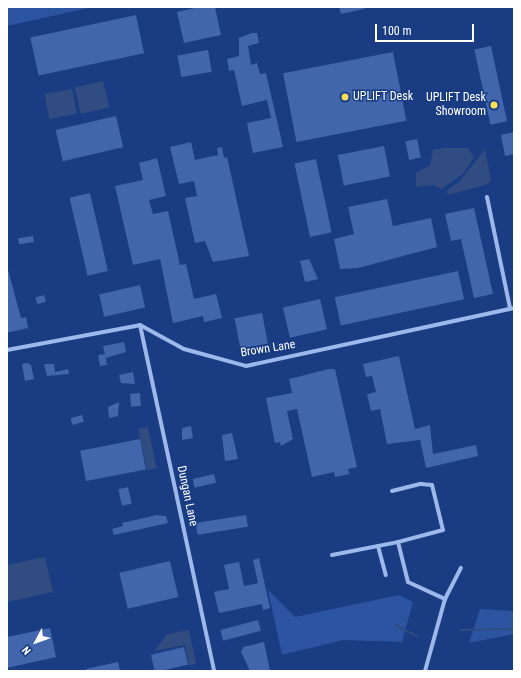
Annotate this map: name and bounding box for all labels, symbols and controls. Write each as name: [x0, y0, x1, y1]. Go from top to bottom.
scale bar: [377, 16, 476, 42]
text: 100 m: [382, 24, 412, 38]
place label: UPLIFT Desk: [353, 90, 413, 104]
place label: UPLIFT Desk Showroom: [426, 91, 486, 119]
marker: UPLIFT Desk: [340, 92, 350, 102]
marker: UPLIFT Desk Showroom: [489, 100, 499, 110]
street label: Brown Lane: [240, 338, 296, 360]
street label: Dungan Lane: [174, 464, 200, 528]
north arrow: [16, 622, 56, 662]
text: N: [19, 643, 34, 657]

